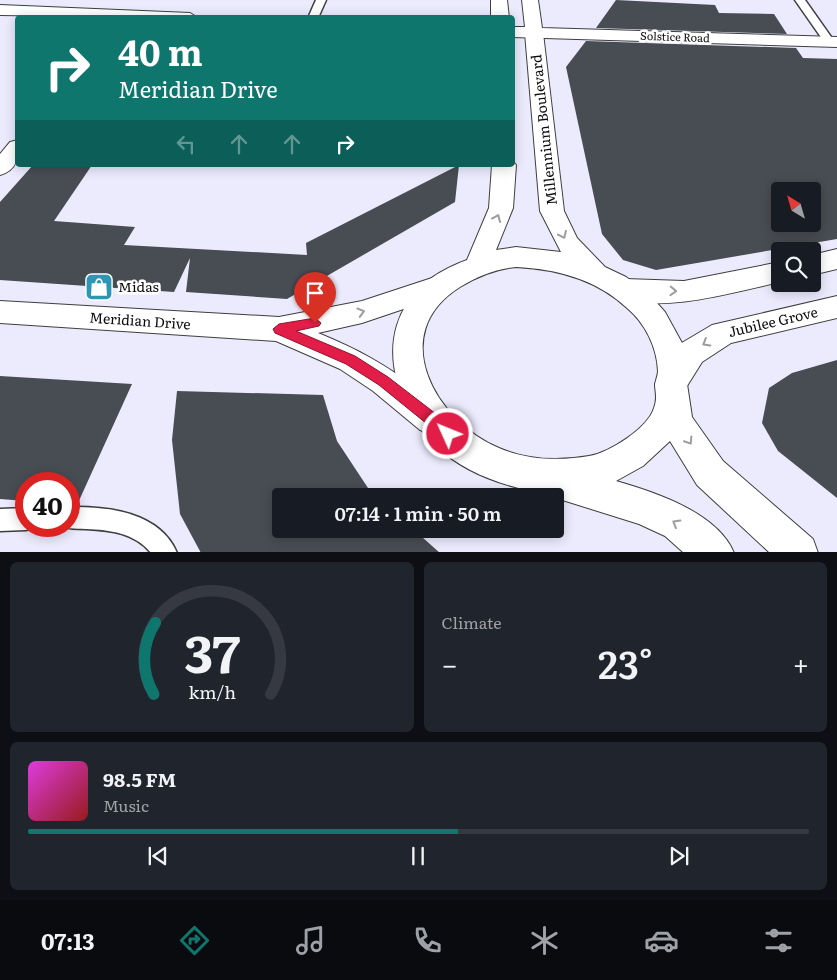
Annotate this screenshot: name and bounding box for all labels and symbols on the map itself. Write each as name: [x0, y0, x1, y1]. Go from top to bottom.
street label: Solstice Road: [640, 27, 710, 45]
street label: Millennium Boulevard: [525, 53, 561, 207]
north arrow: [771, 182, 821, 232]
one-way arrow: [490, 214, 501, 223]
one-way arrow: [557, 230, 568, 239]
shop icon: Midas: [84, 272, 114, 302]
pin: [294, 272, 336, 323]
place label: Midas: [118, 276, 159, 296]
one-way arrow: [670, 286, 678, 296]
street label: Jubilee Grove: [726, 301, 819, 341]
street label: Meridian Drive: [89, 306, 191, 334]
one-way arrow: [357, 307, 366, 318]
one-way arrow: [703, 337, 712, 346]
position arrow: [421, 407, 473, 459]
one-way arrow: [683, 435, 692, 444]
speed limit sign: 40: [15, 472, 80, 537]
one-way arrow: [672, 520, 681, 530]

